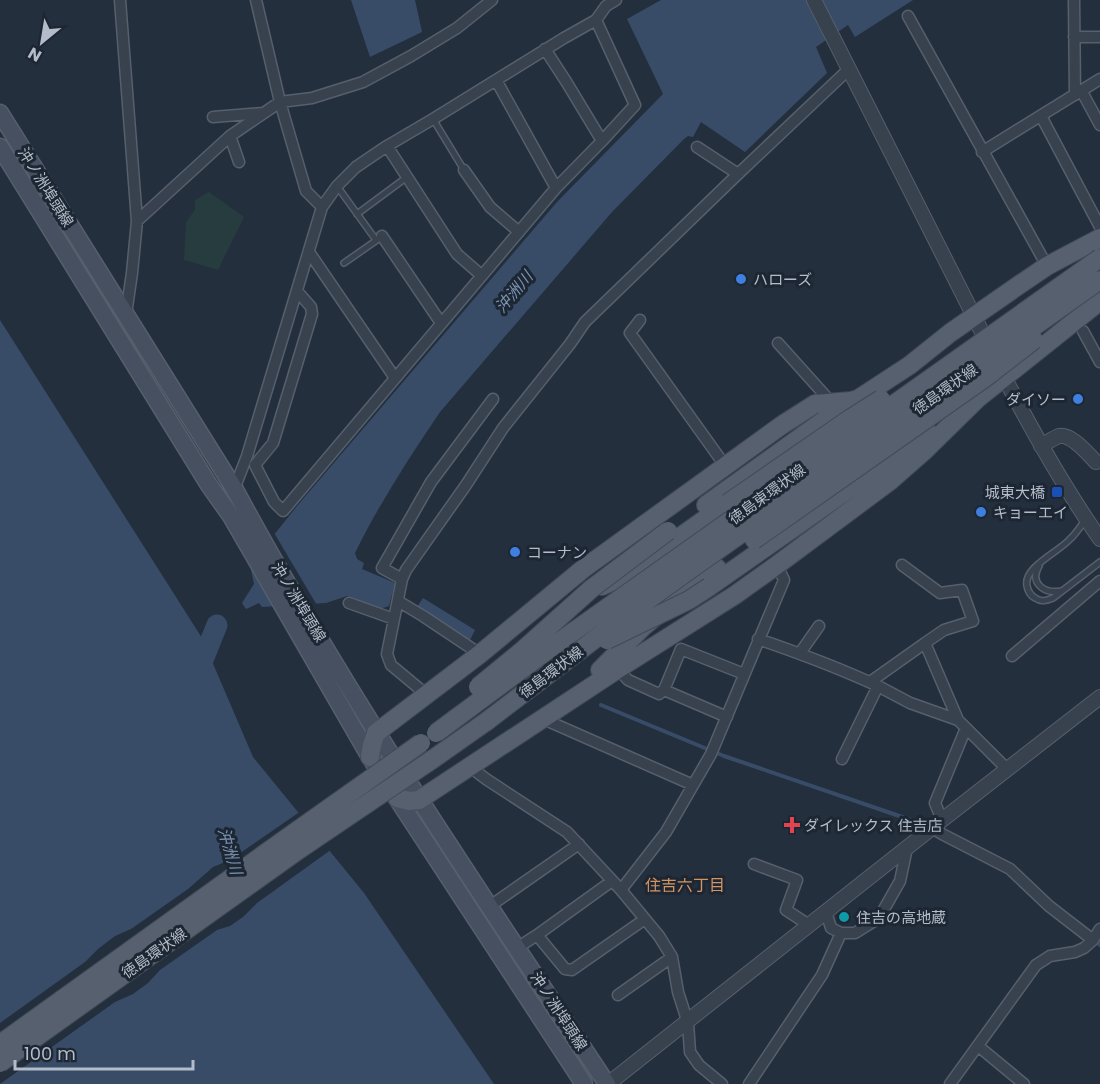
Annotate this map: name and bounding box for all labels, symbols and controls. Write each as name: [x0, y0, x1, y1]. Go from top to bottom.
north arrow: [12, 12, 72, 72]
text: N: [24, 42, 46, 68]
street label: 沖ノ洲埠頭線: [13, 143, 79, 231]
water label: 沖洲川: [490, 265, 540, 318]
place label: ハローズ: [753, 269, 812, 290]
marker: ハローズ: [734, 272, 748, 286]
street label: 徳島環状線: [908, 359, 982, 419]
place label: ダイソー: [1006, 389, 1066, 410]
marker: ダイソー: [1071, 392, 1085, 406]
street label: 徳島東環状線: [724, 459, 810, 529]
place label: 城東大橋: [985, 482, 1045, 503]
marker: 城東大橋: [1050, 485, 1064, 499]
place label: キョーエイ: [993, 502, 1068, 523]
marker: キョーエイ: [974, 505, 988, 519]
place label: コーナン: [527, 542, 587, 563]
marker: コーナン: [508, 545, 522, 559]
street label: 沖ノ洲埠頭線: [267, 558, 331, 646]
street label: 徳島環状線: [515, 641, 587, 703]
place label: ダイレックス 住吉店: [804, 815, 943, 836]
marker: ダイレックス 住吉店: [785, 818, 799, 832]
water label: 沖洲川: [212, 825, 248, 879]
district label: 住吉六丁目: [645, 874, 725, 897]
place label: 住吉の高地蔵: [856, 907, 946, 928]
marker: 住吉の高地蔵: [837, 910, 851, 924]
street label: 徳島環状線: [117, 923, 191, 983]
street label: 沖ノ洲埠頭線: [526, 968, 592, 1054]
scale bar: [15, 1033, 194, 1071]
text: 100 m: [24, 1041, 76, 1066]

